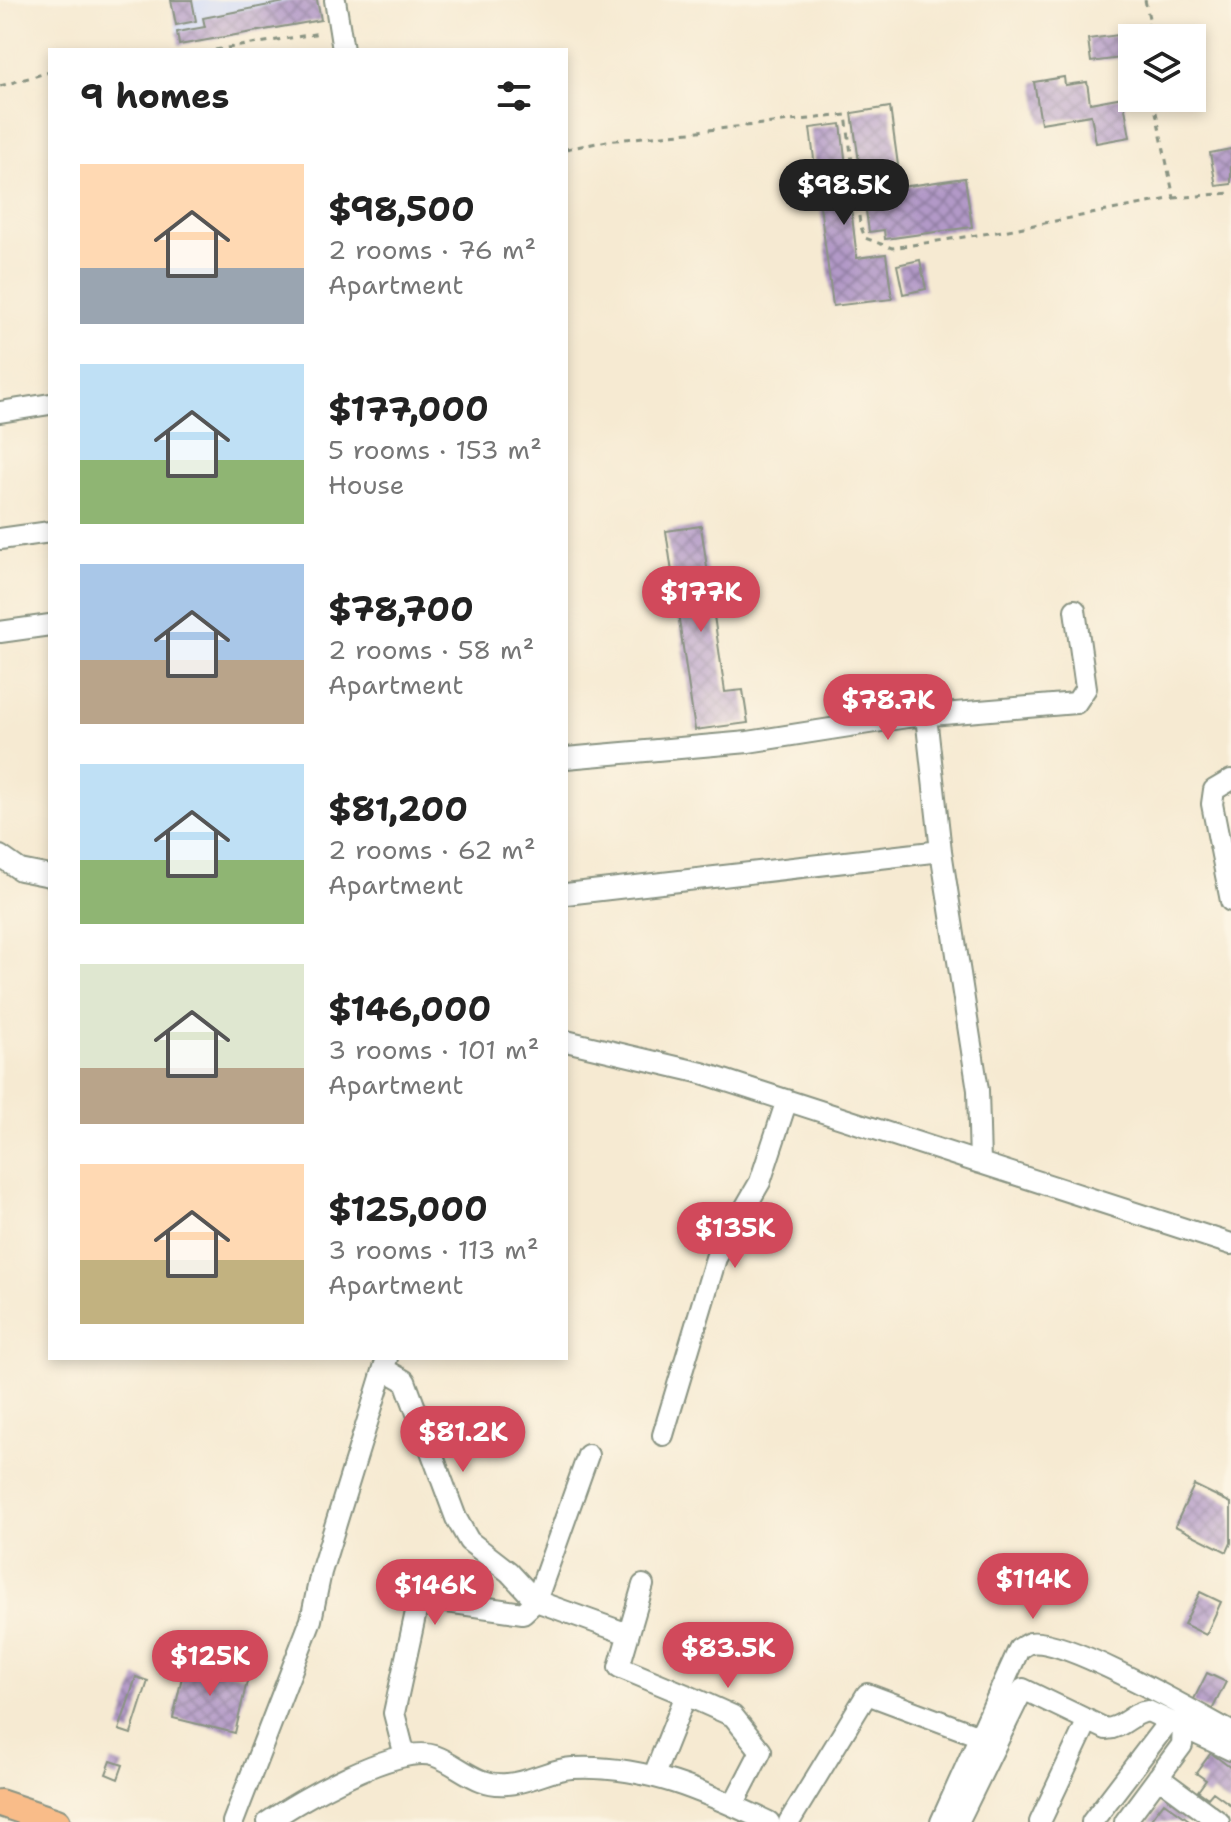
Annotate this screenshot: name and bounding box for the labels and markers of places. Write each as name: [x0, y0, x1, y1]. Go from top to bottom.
pin: $98.5K: [779, 159, 909, 227]
pin: $177K: [645, 566, 757, 634]
pin: $78.7K: [823, 674, 953, 742]
pin: $135K: [679, 1202, 791, 1270]
pin: $81.2K: [398, 1406, 528, 1474]
pin: $114K: [977, 1553, 1089, 1621]
pin: $146K: [379, 1559, 491, 1627]
pin: $83.5K: [663, 1622, 793, 1690]
pin: $125K: [154, 1630, 266, 1698]

